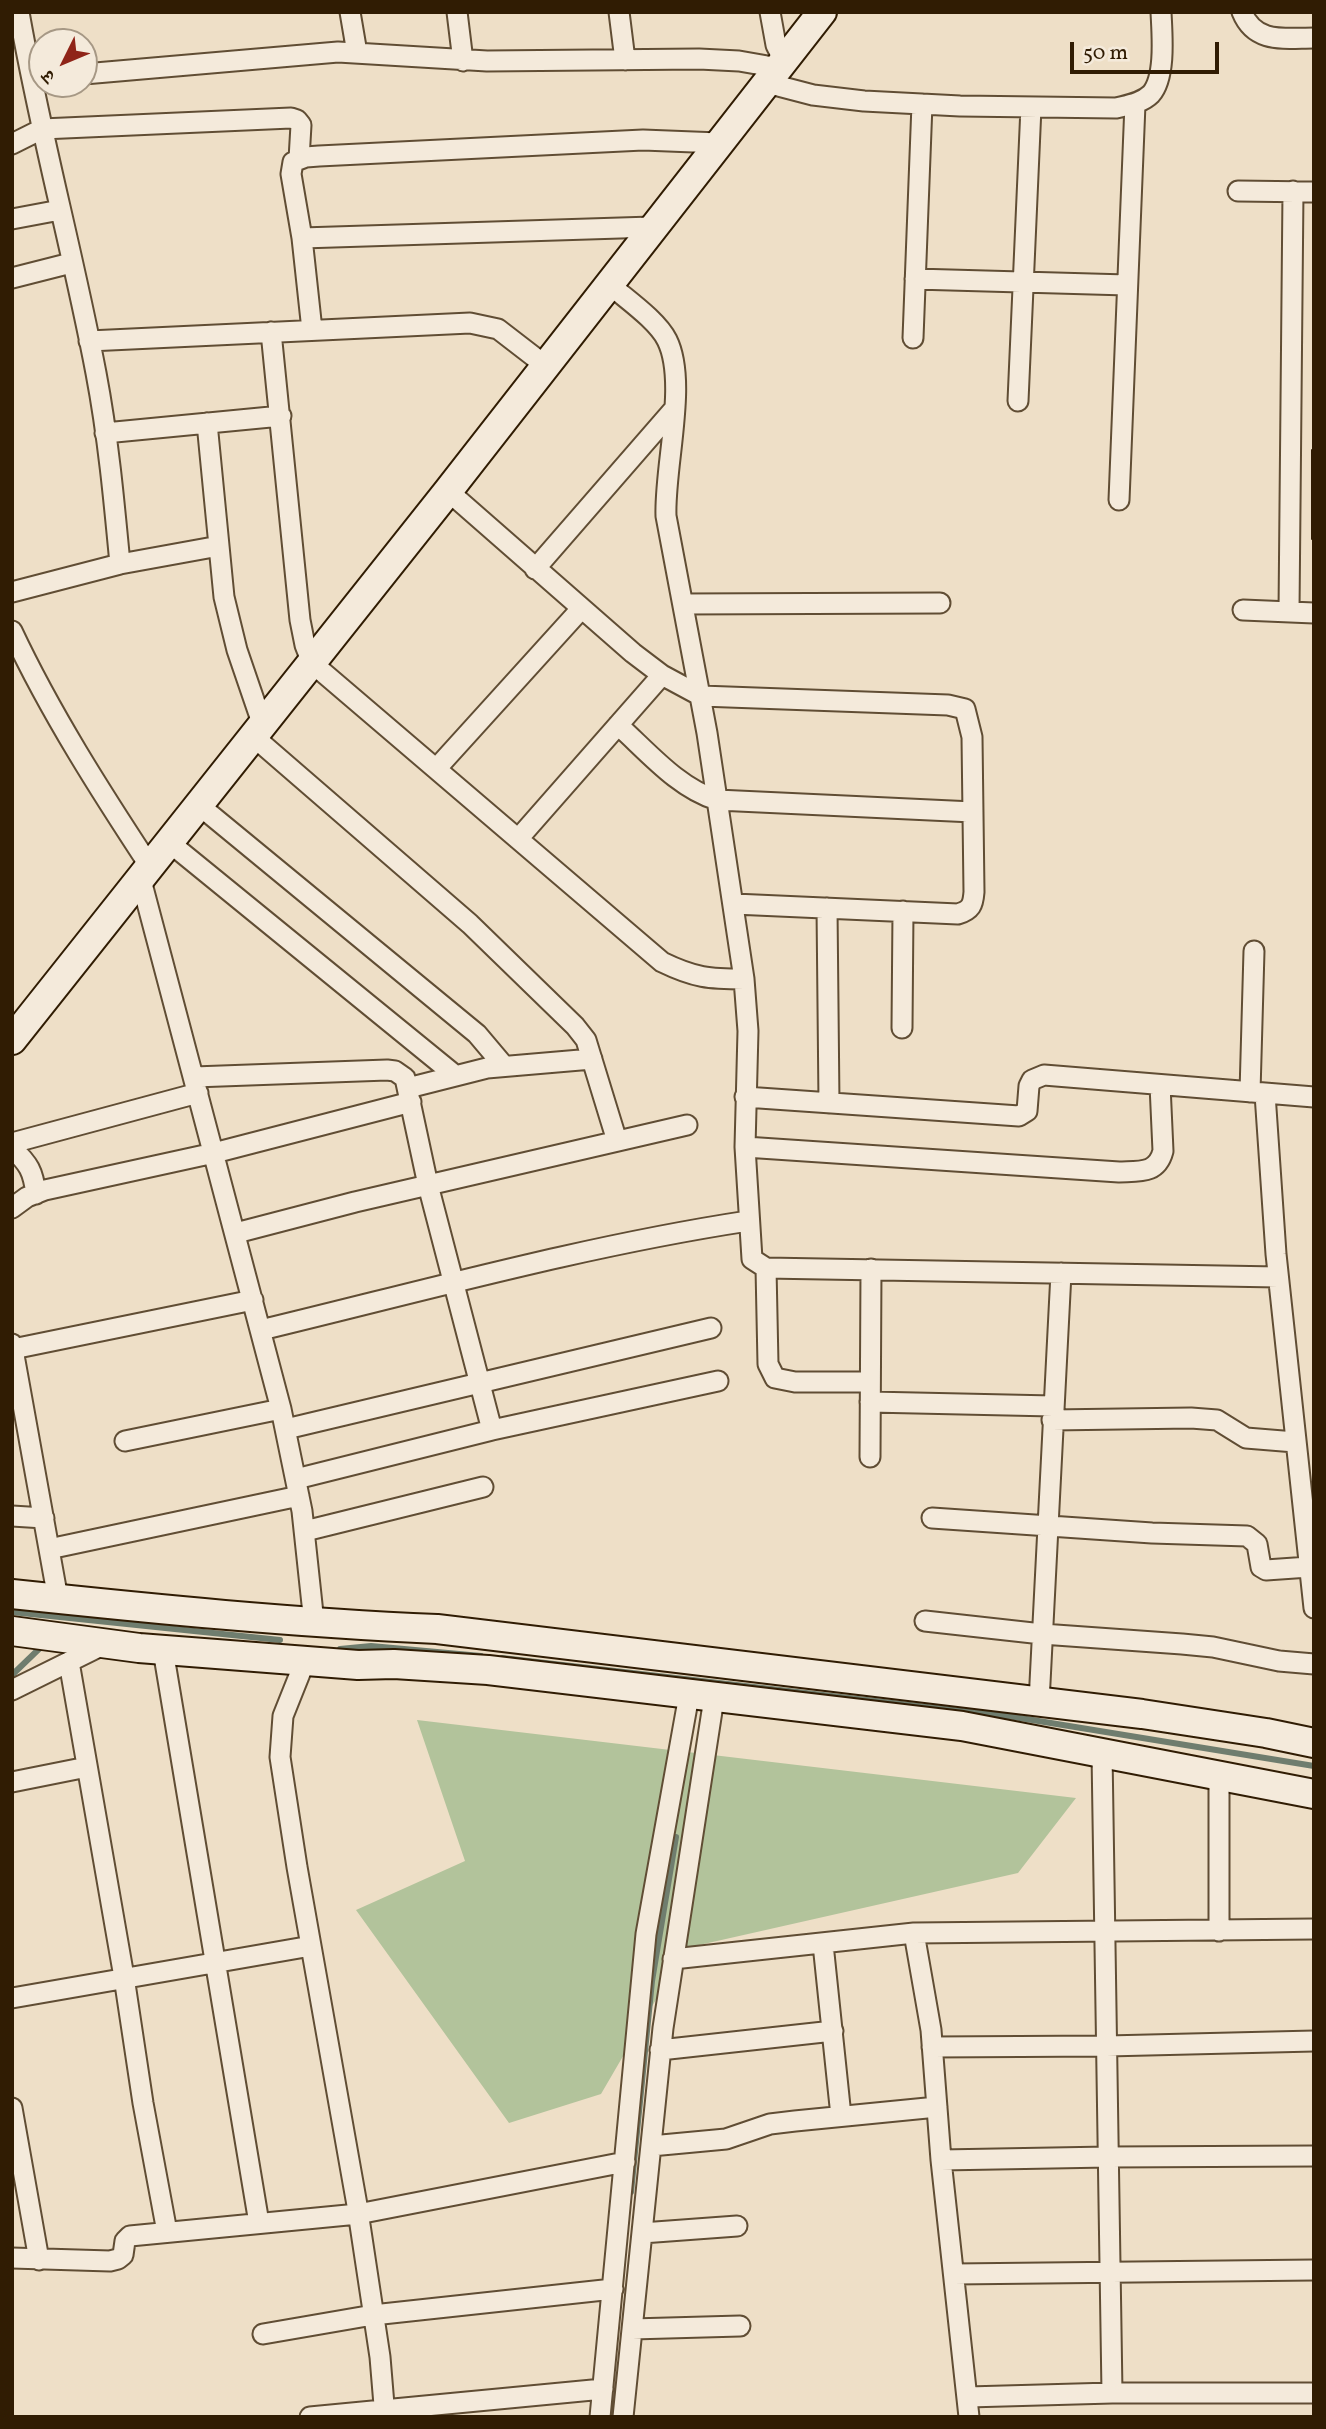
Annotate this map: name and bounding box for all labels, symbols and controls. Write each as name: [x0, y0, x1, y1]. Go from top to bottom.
north arrow: [28, 28, 98, 98]
scale bar: [1074, 28, 1223, 72]
text: 50 m: [1083, 39, 1128, 68]
text: उ: [36, 64, 62, 88]

